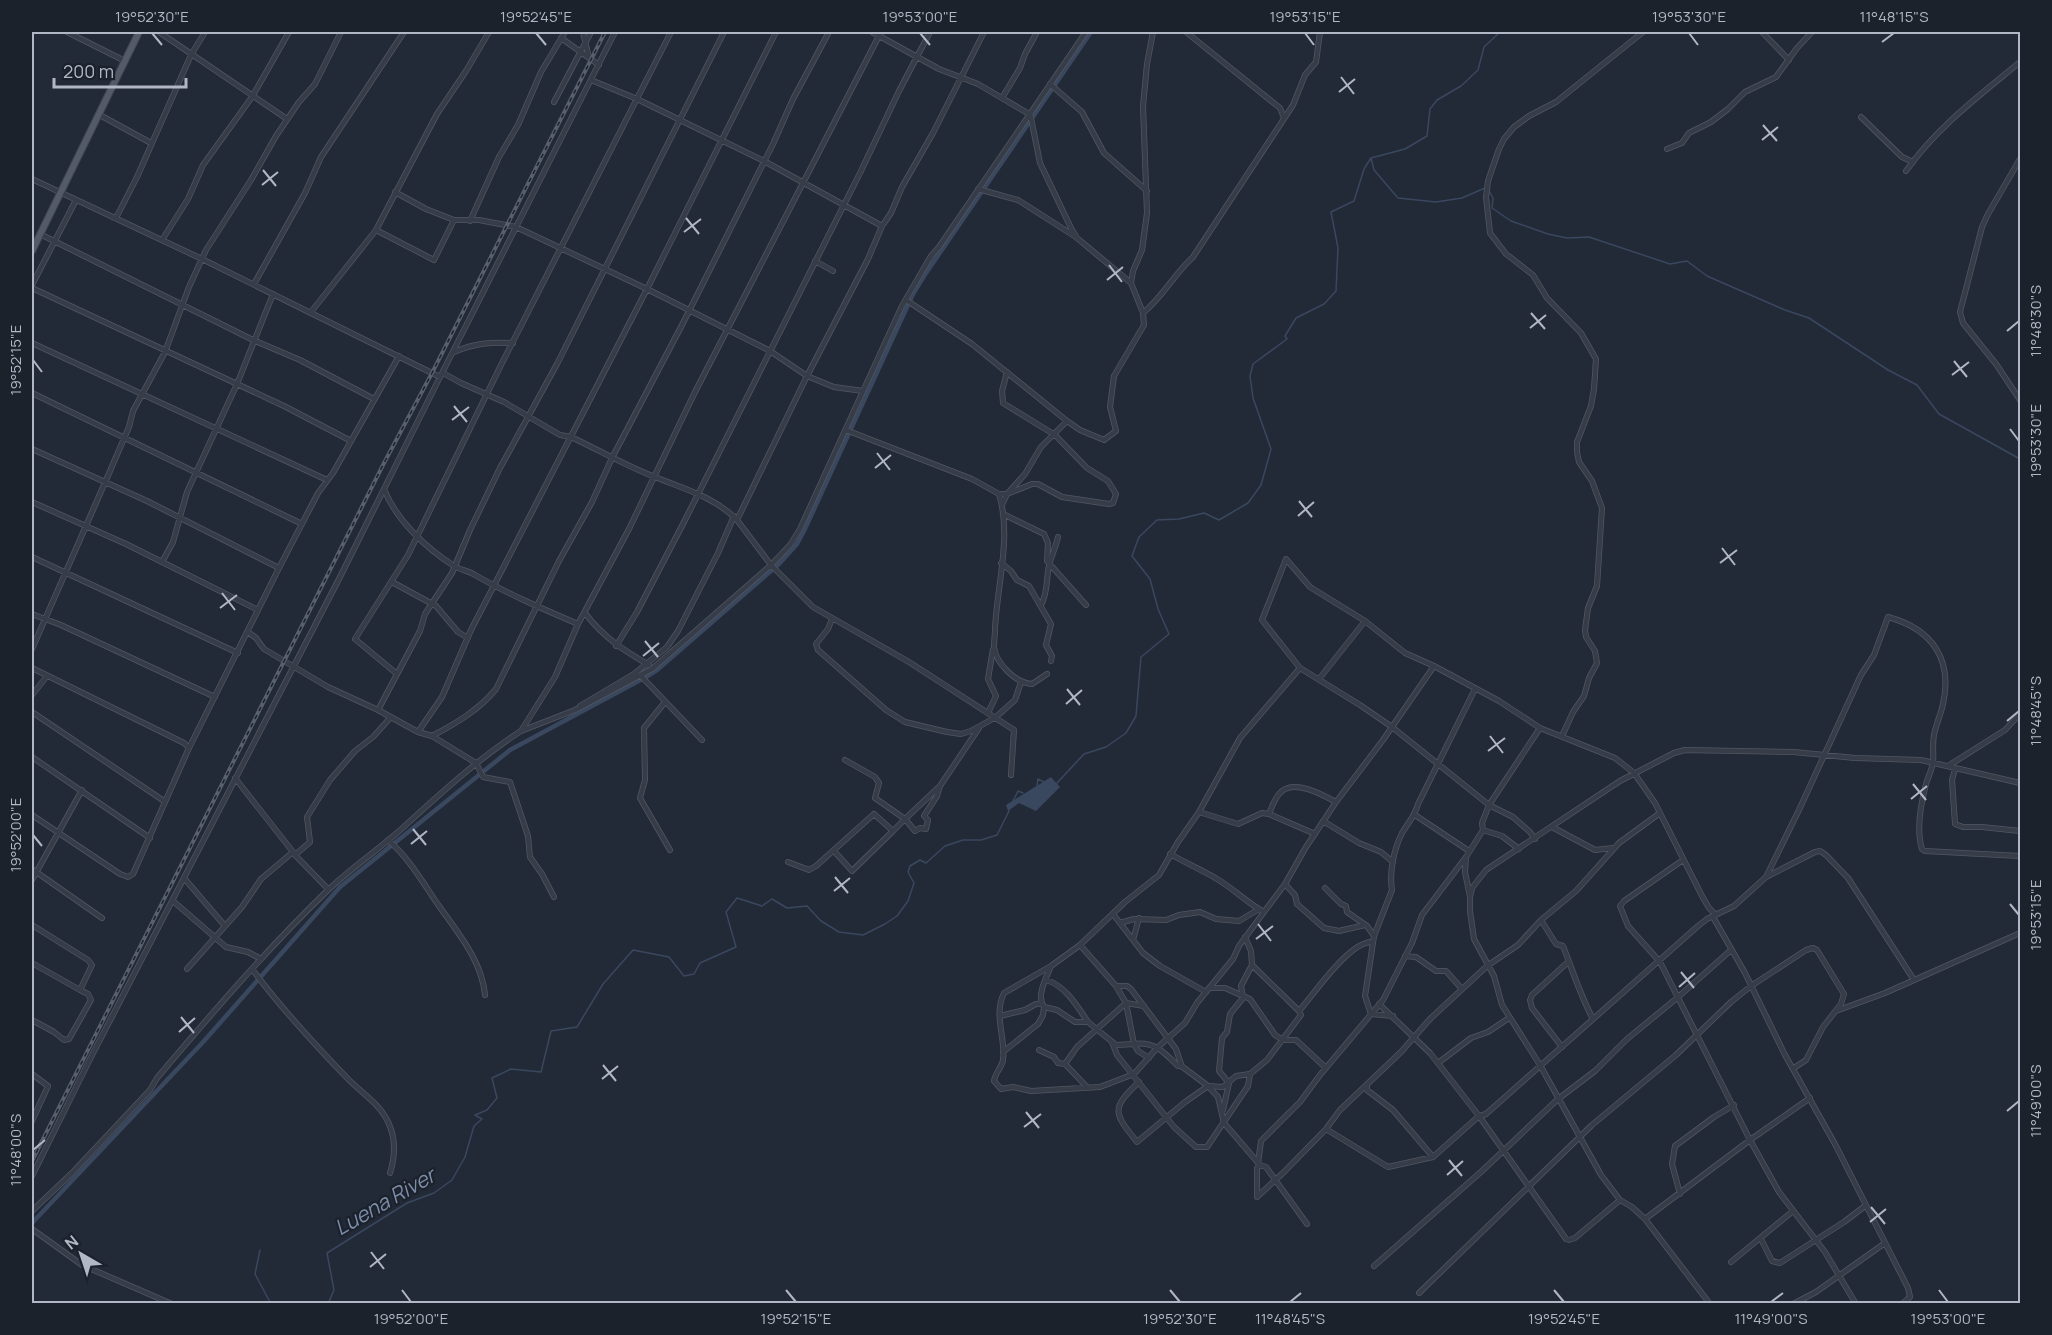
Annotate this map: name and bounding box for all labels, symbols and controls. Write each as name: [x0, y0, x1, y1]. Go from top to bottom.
text: 19°52'30"E: [115, 6, 189, 27]
text: 19°52'45"E: [500, 6, 572, 27]
text: 19°53'00"E: [883, 6, 957, 27]
text: 19°53'15"E: [1269, 6, 1341, 27]
text: 19°53'30"E: [1652, 6, 1726, 27]
text: 11°48'15"S: [1860, 6, 1928, 27]
scale bar: [54, 51, 186, 89]
text: 200 m: [63, 59, 114, 83]
text: 11°48'30"S: [2025, 285, 2046, 357]
text: 19°52'15"E: [5, 325, 26, 395]
text: 19°53'30"E: [2025, 404, 2046, 478]
text: 11°48'45"S: [2025, 676, 2046, 746]
text: 19°52'00"E: [5, 798, 26, 872]
text: 19°53'15"E: [2025, 879, 2046, 951]
text: 11°49'00"S: [2025, 1064, 2046, 1138]
text: 11°48'00"S: [5, 1114, 26, 1186]
water label: Luena River: [329, 1160, 442, 1241]
north arrow: [51, 1224, 111, 1284]
text: N: [60, 1230, 83, 1255]
text: 19°52'00"E: [374, 1308, 448, 1329]
text: 19°52'15"E: [761, 1308, 831, 1329]
text: 19°52'30"E: [1143, 1308, 1217, 1329]
text: 11°48'45"S: [1255, 1308, 1325, 1329]
text: 19°52'45"E: [1528, 1308, 1600, 1329]
text: 11°49'00"S: [1734, 1308, 1808, 1329]
text: 19°53'00"E: [1911, 1308, 1985, 1329]

